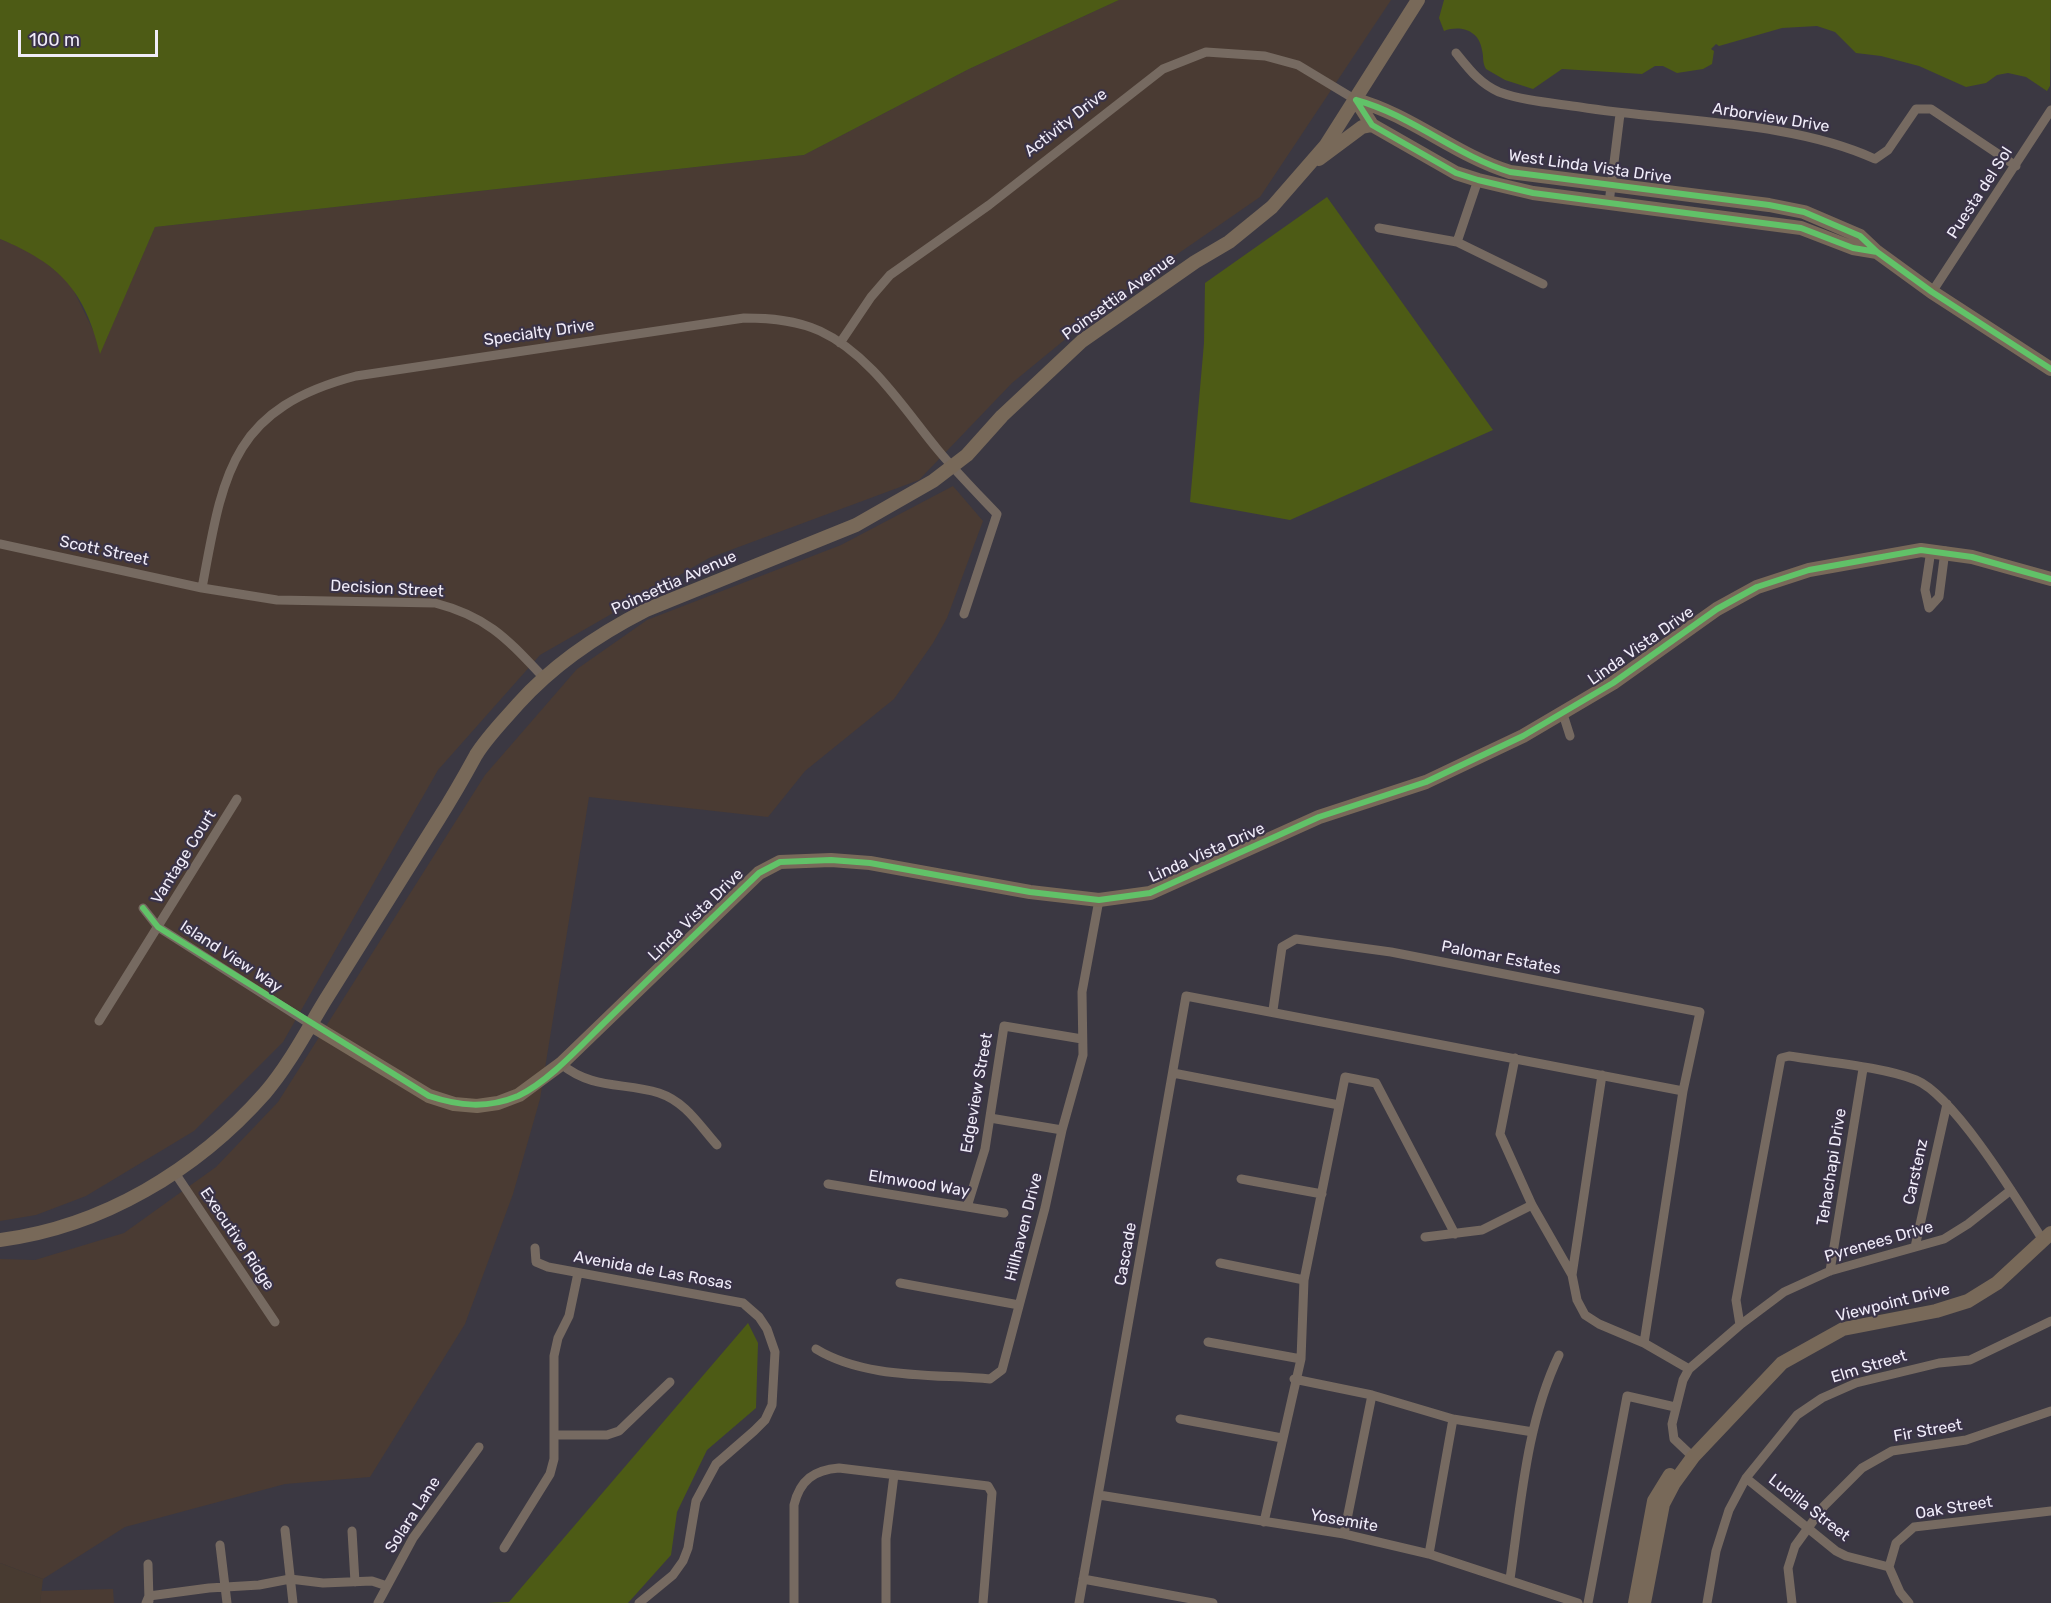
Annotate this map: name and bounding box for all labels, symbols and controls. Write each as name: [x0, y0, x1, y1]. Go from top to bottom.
scale bar: [21, 18, 160, 56]
text: 100 m: [29, 29, 80, 51]
street label: Activity Drive: [1021, 85, 1111, 161]
street label: Arborview Drive: [1711, 99, 1831, 137]
street label: Puesta del Sol: [1943, 144, 2017, 242]
street label: West Linda Vista Drive: [1507, 146, 1673, 188]
street label: Poinsettia Avenue: [1059, 250, 1179, 344]
street label: Specialty Drive: [483, 316, 595, 350]
street label: Scott Street: [58, 532, 150, 570]
street label: Poinsettia Avenue: [608, 547, 740, 619]
street label: Decision Street: [330, 576, 444, 602]
street label: Linda Vista Drive: [1584, 602, 1698, 690]
street label: Vantage Court: [147, 806, 221, 908]
street label: Linda Vista Drive: [1146, 819, 1268, 887]
street label: Linda Vista Drive: [644, 865, 748, 965]
street label: Island View Way: [176, 917, 286, 997]
street label: Palomar Estates: [1440, 937, 1562, 979]
street label: Edgeview Street: [957, 1031, 997, 1155]
street label: Tehachapi Drive: [1813, 1107, 1851, 1227]
street label: Carstenz: [1900, 1137, 1932, 1207]
street label: Elmwood Way: [867, 1167, 971, 1201]
street label: Hillhaven Drive: [1001, 1171, 1047, 1283]
street label: Executive Ridge: [196, 1184, 278, 1294]
street label: Pyrenees Drive: [1822, 1217, 1936, 1267]
street label: Cascade: [1111, 1221, 1141, 1287]
street label: Avenida de Las Rosas: [572, 1248, 734, 1294]
street label: Viewpoint Drive: [1834, 1280, 1952, 1326]
street label: Elm Street: [1829, 1346, 1909, 1388]
street label: Fir Street: [1892, 1416, 1964, 1446]
street label: Lucilla Street: [1765, 1470, 1853, 1546]
street label: Solara Lane: [381, 1473, 445, 1557]
street label: Oak Street: [1914, 1492, 1994, 1524]
street label: Yosemite: [1309, 1506, 1379, 1536]

